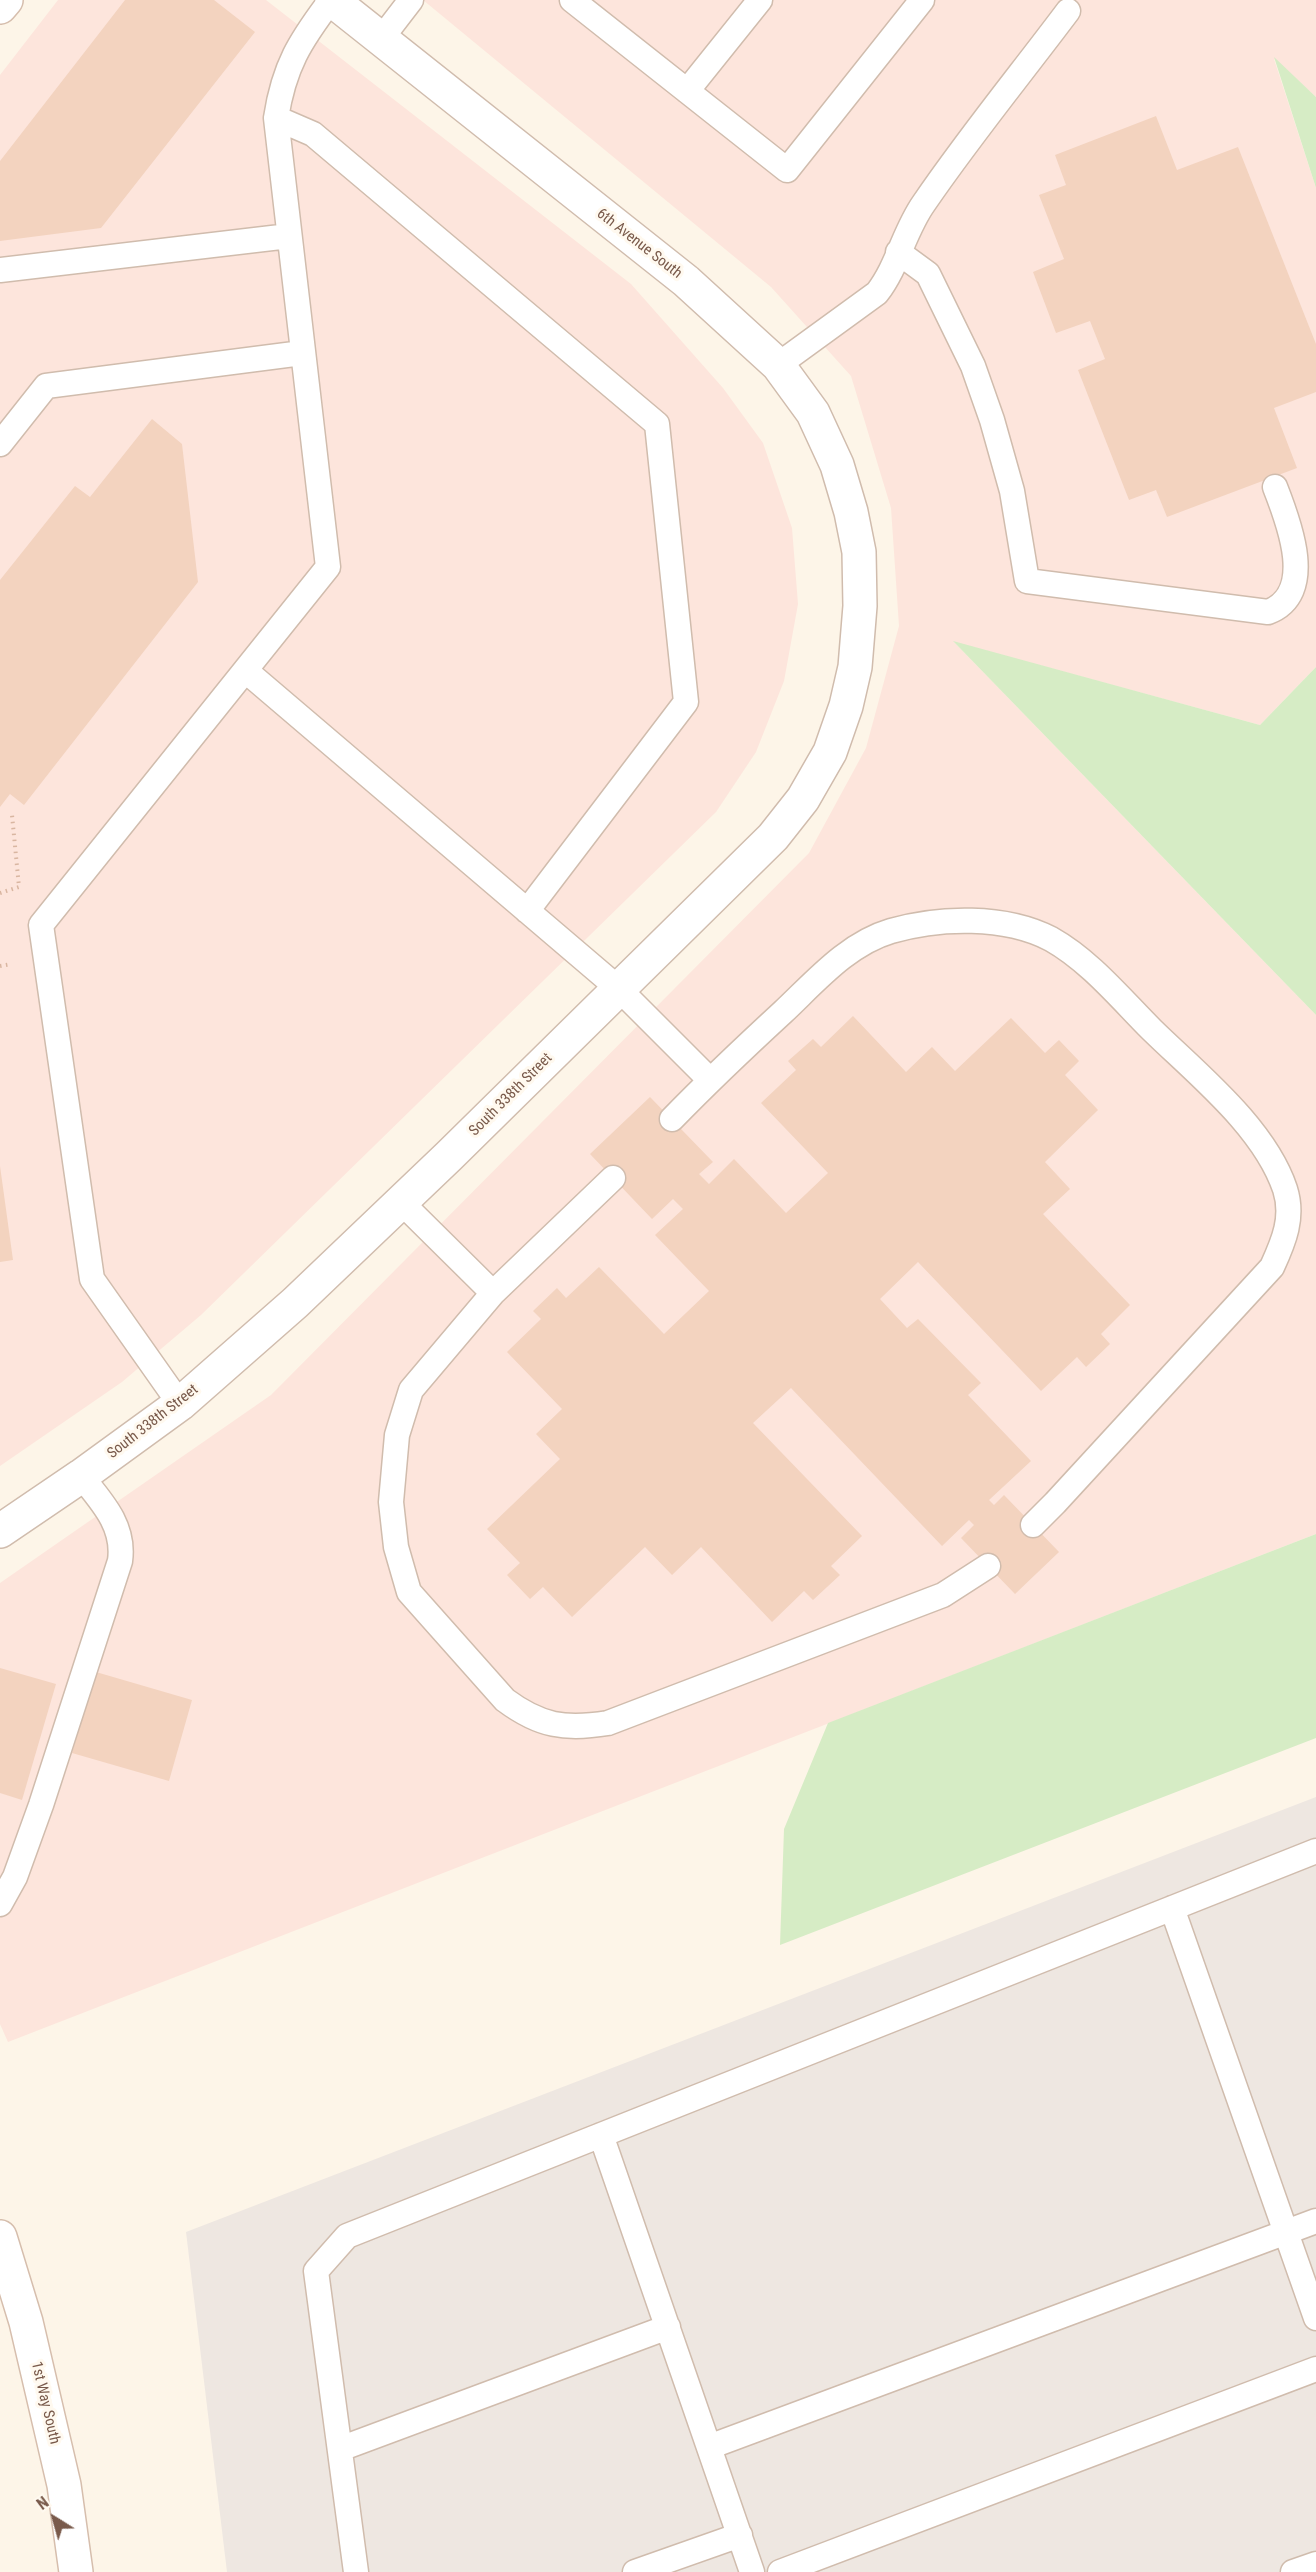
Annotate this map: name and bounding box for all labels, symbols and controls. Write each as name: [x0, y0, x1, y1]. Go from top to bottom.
street label: 6th Avenue South: [593, 205, 685, 283]
street label: South 338th Street: [466, 1050, 556, 1140]
street label: South 338th Street: [104, 1381, 202, 1463]
street label: 1st Way South: [27, 2360, 63, 2446]
north arrow: [24, 2488, 84, 2548]
text: N: [33, 2493, 52, 2514]

